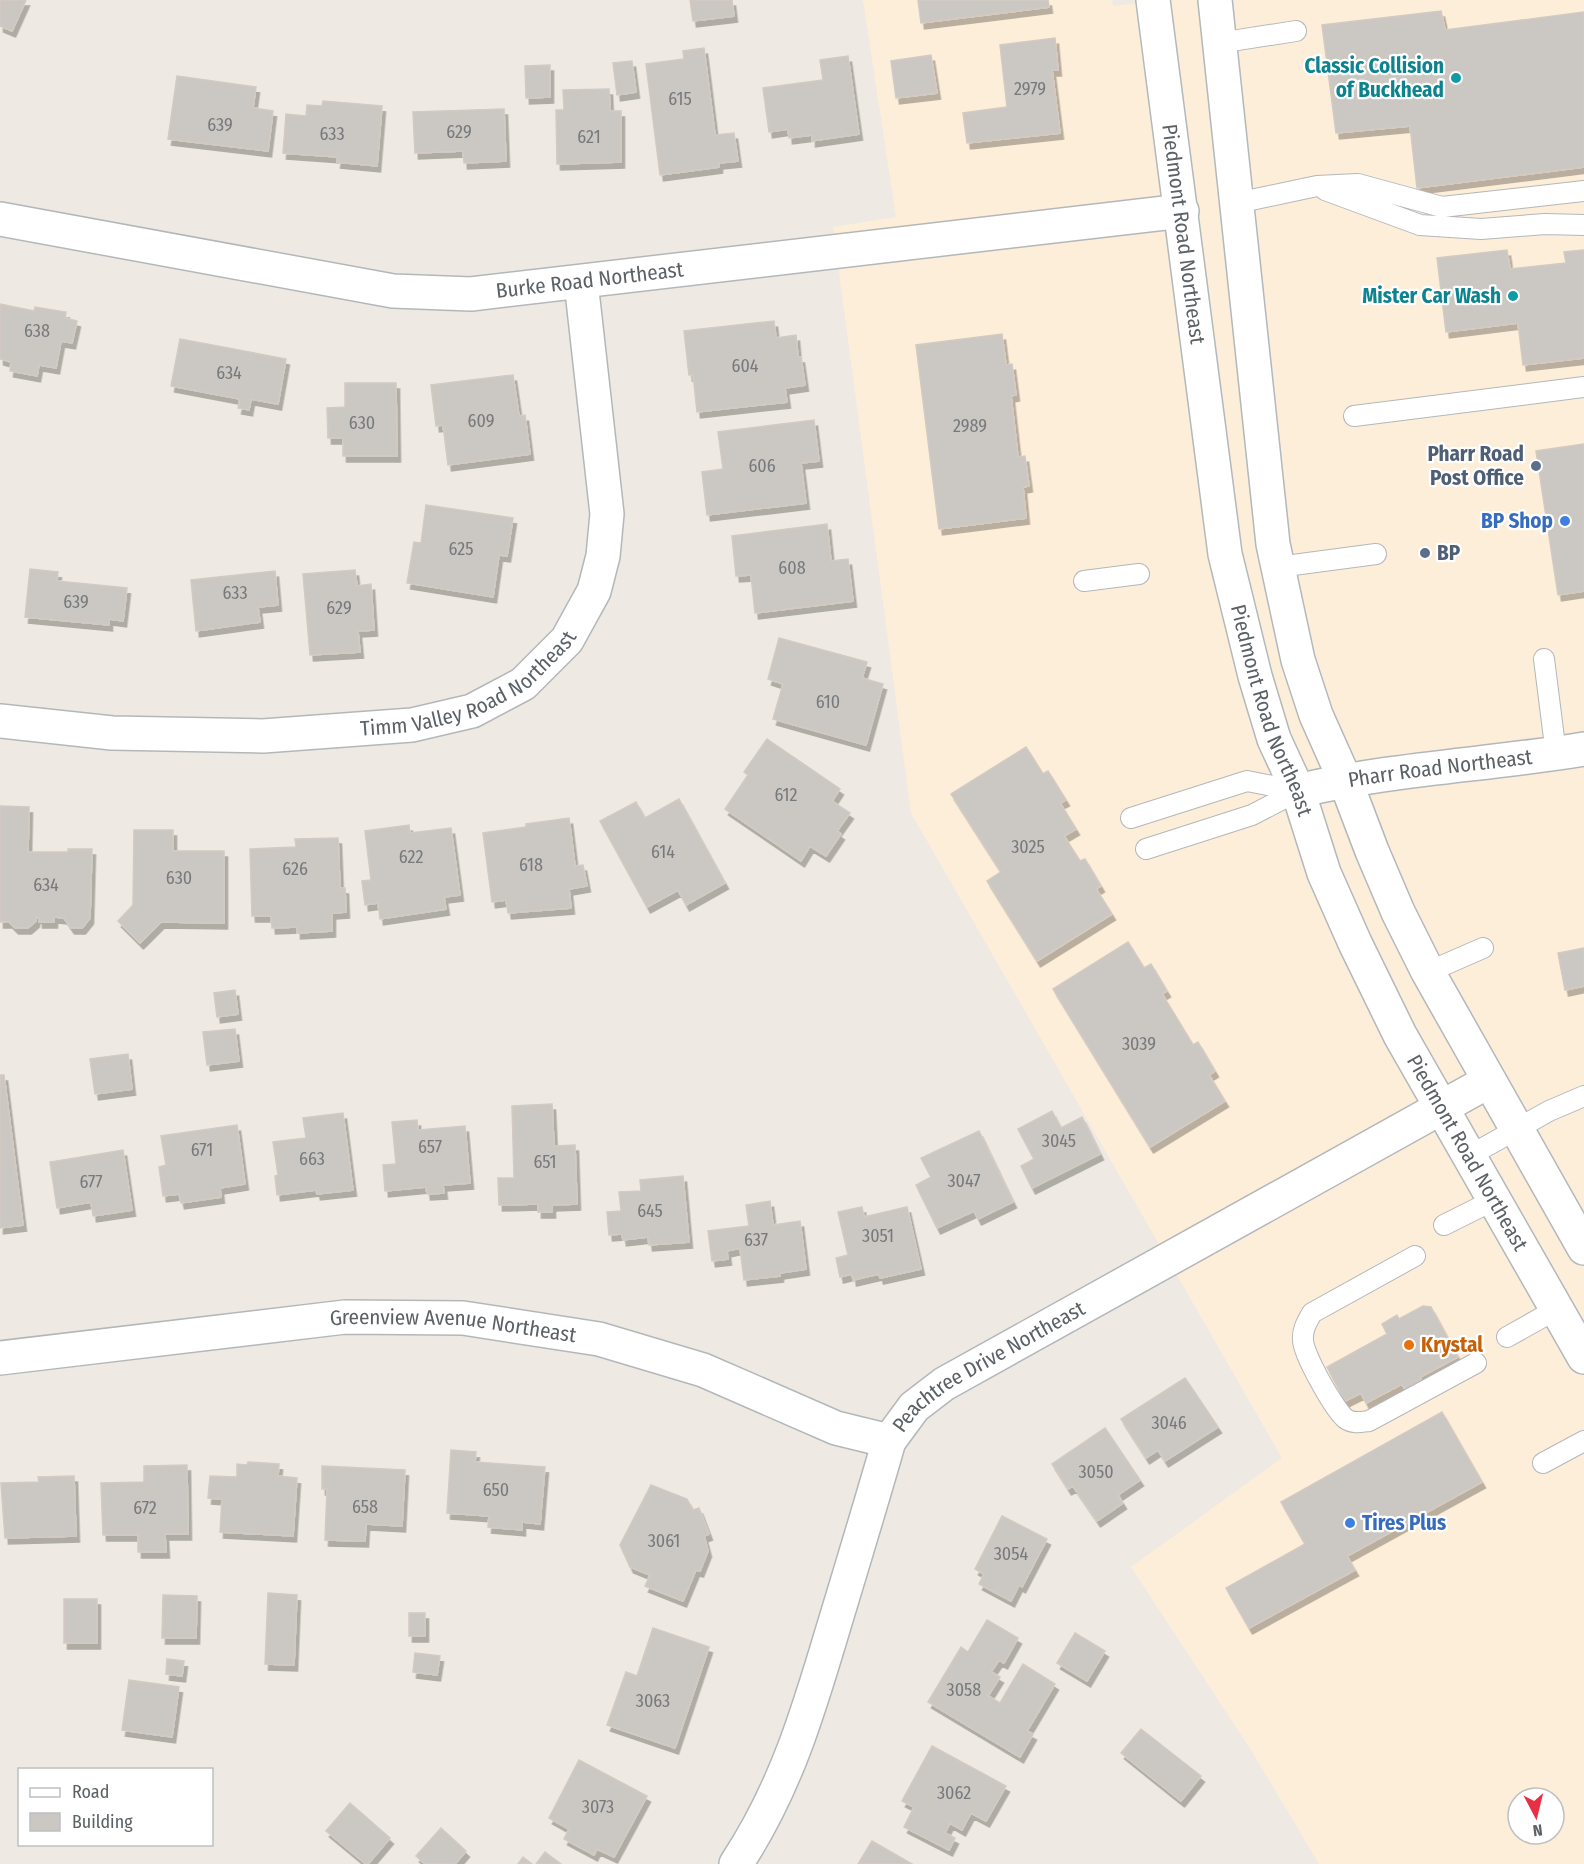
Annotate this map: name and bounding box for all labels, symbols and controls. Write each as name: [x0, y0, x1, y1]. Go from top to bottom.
place label: Classic Collision of Buckhead: [1304, 53, 1444, 103]
marker: Classic Collision of Buckhead: [1449, 71, 1463, 85]
house number: 2979: [1014, 78, 1046, 100]
house number: 615: [668, 88, 692, 110]
house number: 639: [207, 114, 233, 136]
house number: 629: [446, 121, 472, 143]
street label: Piedmont Road Northeast: [1156, 122, 1211, 346]
house number: 633: [319, 123, 345, 145]
house number: 621: [577, 126, 601, 148]
street label: Burke Road Northeast: [494, 256, 685, 304]
place label: Mister Car Wash: [1362, 283, 1501, 309]
marker: Mister Car Wash: [1506, 289, 1520, 303]
house number: 638: [24, 320, 50, 342]
house number: 604: [731, 355, 759, 377]
house number: 634: [216, 362, 242, 384]
house number: 609: [468, 410, 494, 432]
house number: 630: [349, 412, 375, 434]
house number: 2989: [953, 415, 987, 437]
place label: Pharr Road Post Office: [1427, 441, 1524, 491]
house number: 606: [748, 455, 776, 477]
marker: Pharr Road Post Office: [1529, 459, 1543, 473]
place label: BP Shop: [1481, 508, 1553, 534]
marker: BP Shop: [1558, 514, 1572, 528]
house number: 625: [449, 538, 473, 560]
place label: BP: [1437, 540, 1461, 566]
marker: BP: [1418, 546, 1432, 560]
house number: 608: [778, 557, 806, 579]
house number: 633: [222, 582, 248, 604]
house number: 639: [63, 591, 89, 613]
house number: 629: [326, 597, 352, 619]
street label: Piedmont Road Northeast: [1225, 602, 1318, 819]
street label: Timm Valley Road Northeast: [359, 626, 582, 742]
house number: 610: [816, 691, 840, 713]
street label: Pharr Road Northeast: [1346, 744, 1534, 793]
house number: 612: [774, 784, 798, 806]
house number: 3025: [1011, 836, 1045, 858]
house number: 614: [651, 841, 675, 863]
house number: 622: [399, 846, 423, 868]
house number: 618: [519, 854, 543, 876]
house number: 626: [282, 858, 308, 880]
house number: 630: [166, 867, 192, 889]
house number: 634: [33, 874, 59, 896]
house number: 3039: [1122, 1033, 1156, 1055]
street label: Piedmont Road Northeast: [1401, 1050, 1534, 1256]
house number: 3045: [1042, 1130, 1076, 1152]
house number: 657: [418, 1136, 442, 1158]
house number: 671: [191, 1139, 213, 1161]
house number: 663: [299, 1148, 325, 1170]
house number: 651: [533, 1151, 557, 1173]
house number: 3047: [947, 1170, 981, 1192]
house number: 677: [79, 1171, 103, 1193]
house number: 645: [637, 1200, 663, 1222]
house number: 3051: [862, 1225, 894, 1247]
house number: 637: [744, 1229, 768, 1251]
street label: Peachtree Drive Northeast: [887, 1295, 1089, 1437]
street label: Greenview Avenue Northeast: [328, 1304, 578, 1348]
place label: Krystal: [1421, 1332, 1483, 1358]
marker: Krystal: [1402, 1338, 1416, 1352]
house number: 3046: [1151, 1412, 1187, 1434]
house number: 3050: [1078, 1461, 1114, 1483]
house number: 650: [483, 1479, 509, 1501]
house number: 658: [352, 1496, 378, 1518]
house number: 672: [133, 1497, 157, 1519]
place label: Tires Plus: [1362, 1510, 1446, 1536]
marker: Tires Plus: [1343, 1516, 1357, 1530]
house number: 3061: [648, 1530, 680, 1552]
house number: 3054: [994, 1543, 1029, 1565]
house number: 3058: [947, 1679, 981, 1701]
house number: 3063: [636, 1690, 670, 1712]
legend: [18, 1768, 213, 1846]
text: Road: [72, 1781, 109, 1803]
house number: 3062: [937, 1782, 971, 1804]
north arrow: [1506, 1786, 1566, 1846]
house number: 3073: [582, 1796, 614, 1818]
text: Building: [72, 1811, 133, 1833]
text: N: [1532, 1820, 1544, 1840]

